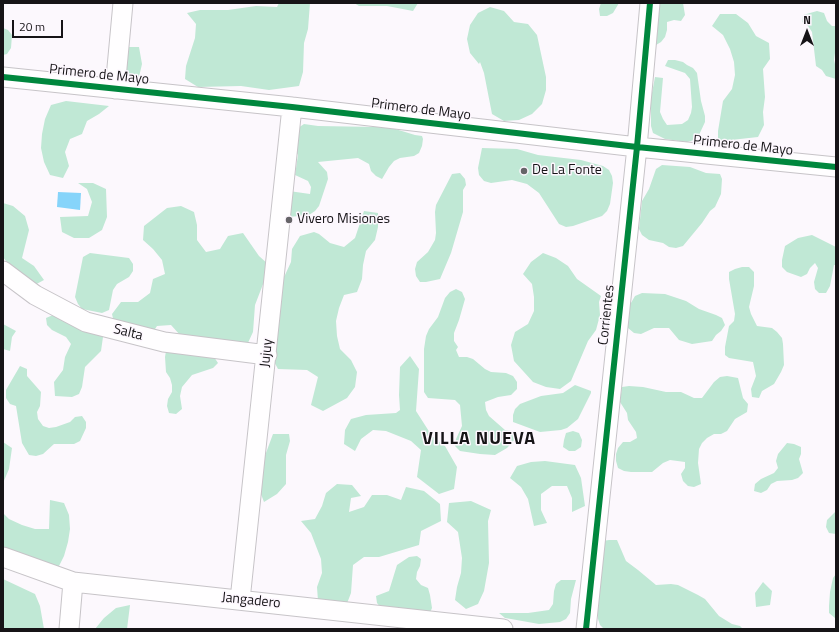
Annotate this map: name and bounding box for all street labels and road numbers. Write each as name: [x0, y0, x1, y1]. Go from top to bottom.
street label: Primero de Mayo: [48, 61, 150, 89]
street label: Primero de Mayo: [370, 96, 472, 124]
street label: Primero de Mayo: [692, 132, 794, 160]
street label: Corrientes: [595, 284, 619, 346]
street label: Salta: [112, 321, 144, 345]
street label: Jujuy: [257, 338, 277, 368]
street label: Jangadero: [221, 590, 281, 612]

